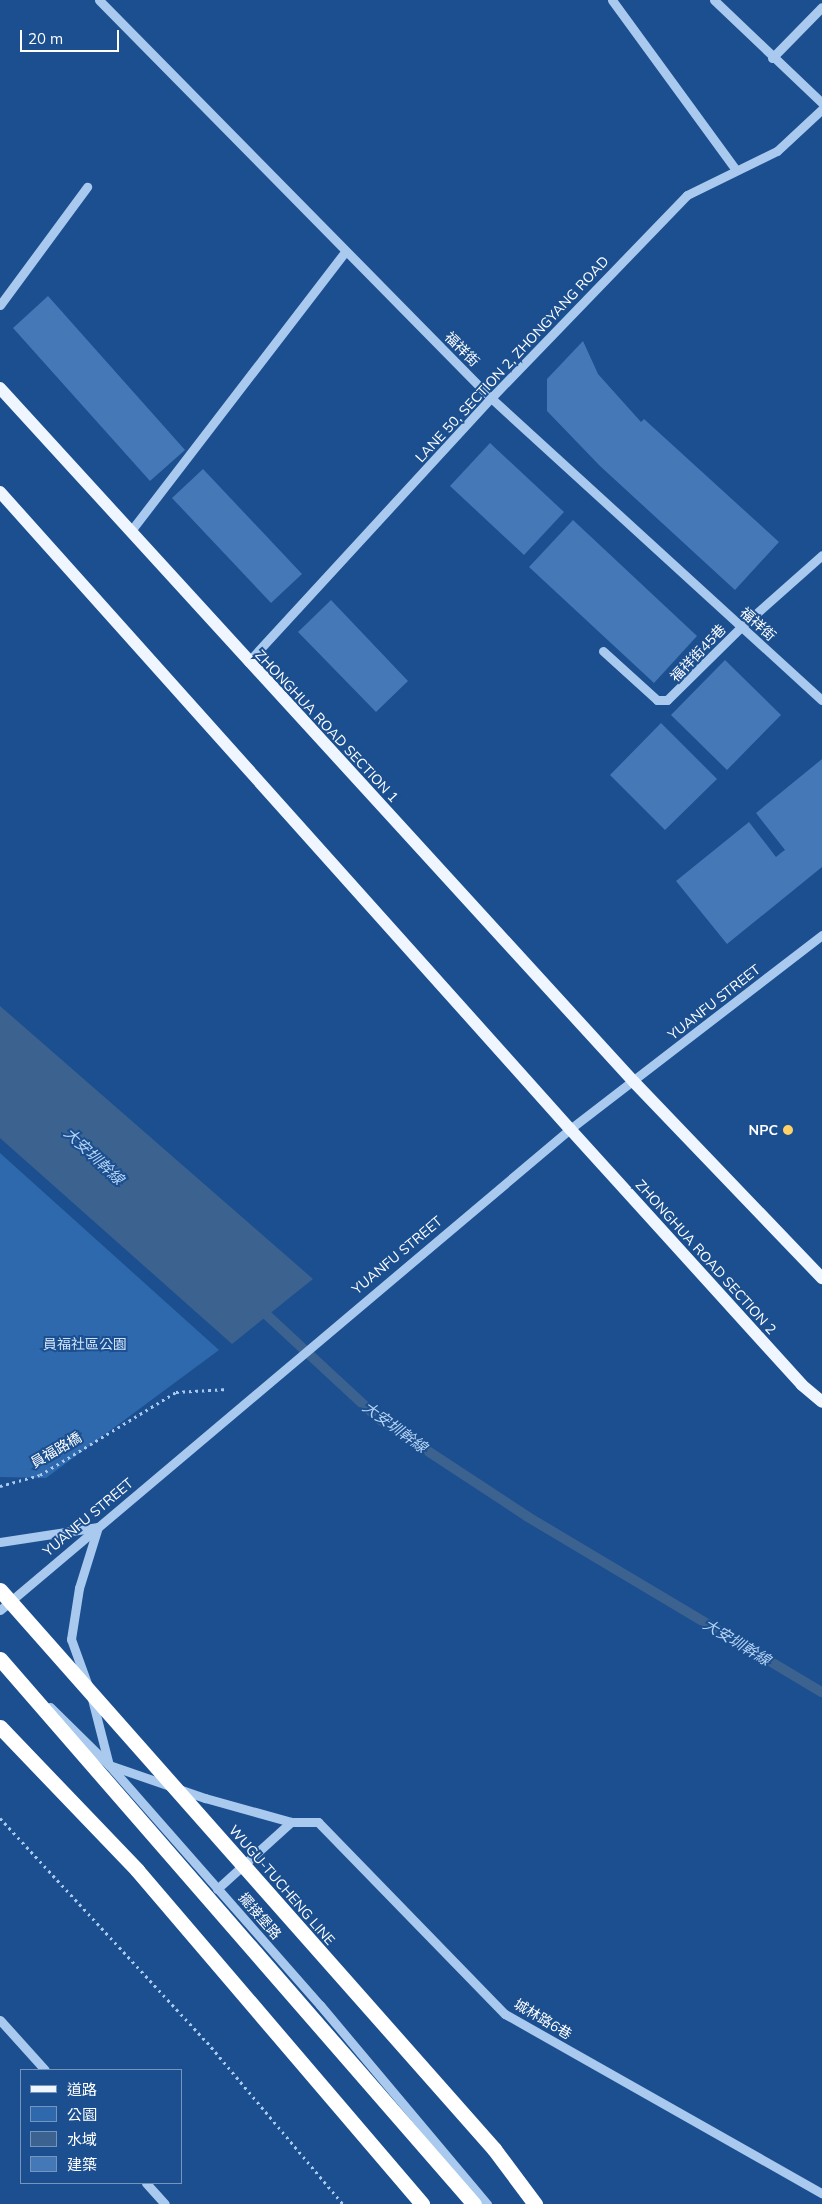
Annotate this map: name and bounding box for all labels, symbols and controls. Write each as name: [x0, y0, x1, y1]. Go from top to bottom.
scale bar: [22, 20, 121, 52]
text: 20 m: [28, 29, 63, 48]
street label: LANE 50, SECTION 2, ZHONGYANG ROAD: [412, 252, 612, 466]
street label: 福祥街: [441, 328, 483, 370]
street label: 福祥街: [737, 604, 779, 644]
street label: 福祥街45巷: [667, 621, 729, 685]
street label: ZHONGHUA ROAD SECTION 1: [252, 646, 402, 806]
street label: YUANFU STREET: [664, 961, 764, 1043]
place label: NPC: [749, 1122, 778, 1138]
water label: 大安圳幹線: [60, 1124, 128, 1188]
marker: NPC: [782, 1124, 794, 1136]
street label: ZHONGHUA ROAD SECTION 2: [632, 1176, 780, 1338]
street label: YUANFU STREET: [348, 1212, 446, 1298]
park label: 員福社區公園: [43, 1336, 127, 1352]
water label: 大安圳幹線: [359, 1398, 431, 1456]
street label: 員福路橋: [28, 1429, 84, 1471]
street label: YUANFU STREET: [39, 1474, 137, 1560]
water label: 大安圳幹線: [700, 1615, 774, 1669]
street label: WUGU-TUCHENG LINE: [225, 1822, 339, 1948]
street label: 擺接堡路: [235, 1889, 285, 1943]
street label: 城林路6巷: [511, 1995, 575, 2043]
legend: [20, 2069, 182, 2184]
text: 道路: [67, 2080, 97, 2099]
text: 公園: [67, 2105, 97, 2124]
text: 水域: [67, 2130, 97, 2149]
text: 建築: [67, 2155, 97, 2174]

